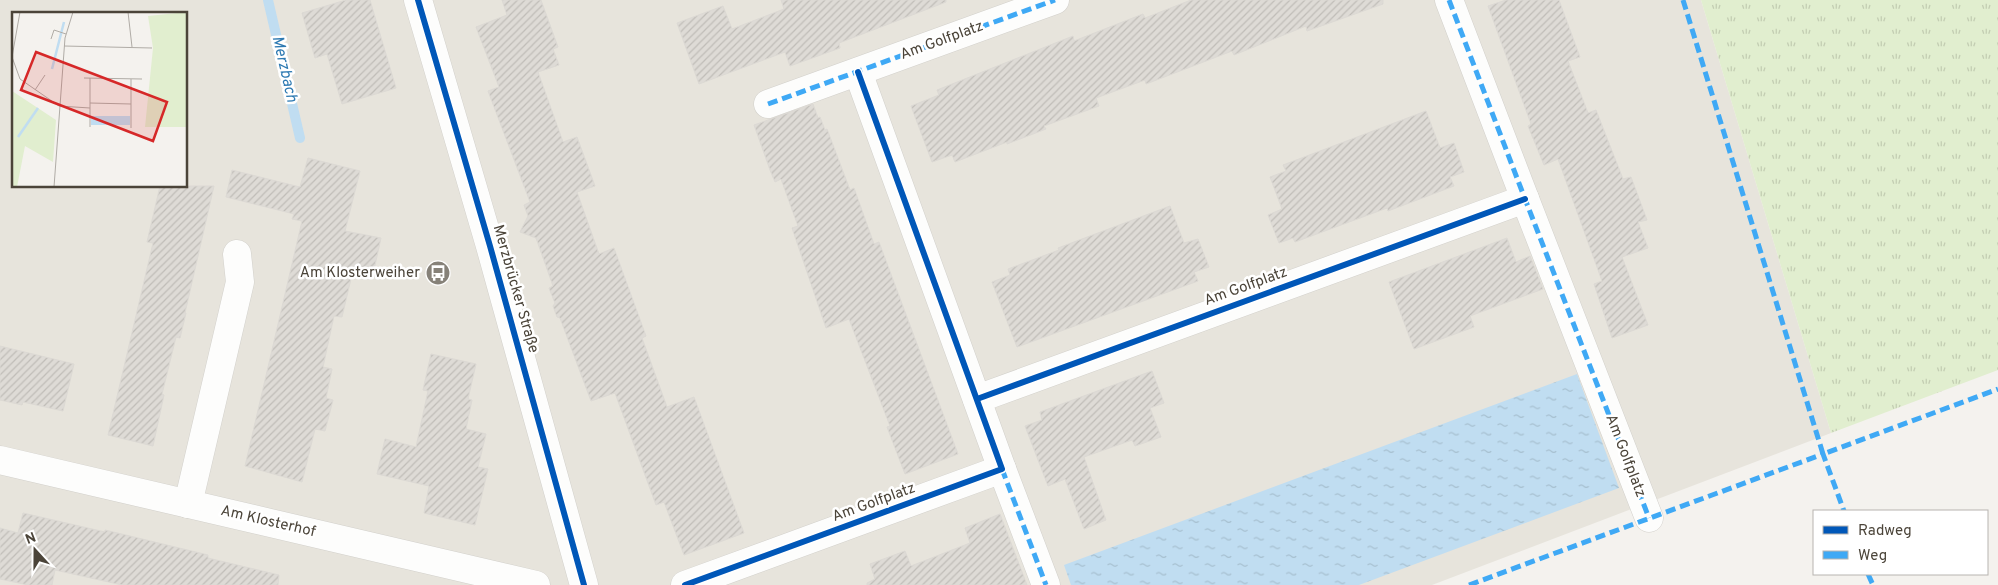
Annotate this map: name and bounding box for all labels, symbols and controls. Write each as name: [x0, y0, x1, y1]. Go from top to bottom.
inset map: [12, 12, 188, 188]
street label: Am Golfplatz: [898, 17, 986, 65]
water label: Merzbach: [267, 34, 301, 105]
street label: Merzbrücker Straße: [488, 223, 542, 355]
bus stop icon: Am Klosterweiher: [425, 260, 451, 286]
street label: Am Golfplatz: [1202, 263, 1290, 311]
place label: Am Klosterweiher: [300, 264, 420, 283]
street label: Am Golfplatz: [1601, 412, 1649, 500]
street label: Am Golfplatz: [830, 479, 918, 527]
street label: Am Klosterhof: [219, 502, 317, 542]
legend: [1813, 510, 1988, 575]
text: Radweg: [1858, 522, 1912, 541]
north arrow: [10, 525, 60, 575]
text: N: [23, 530, 39, 549]
text: Weg: [1858, 547, 1887, 566]

